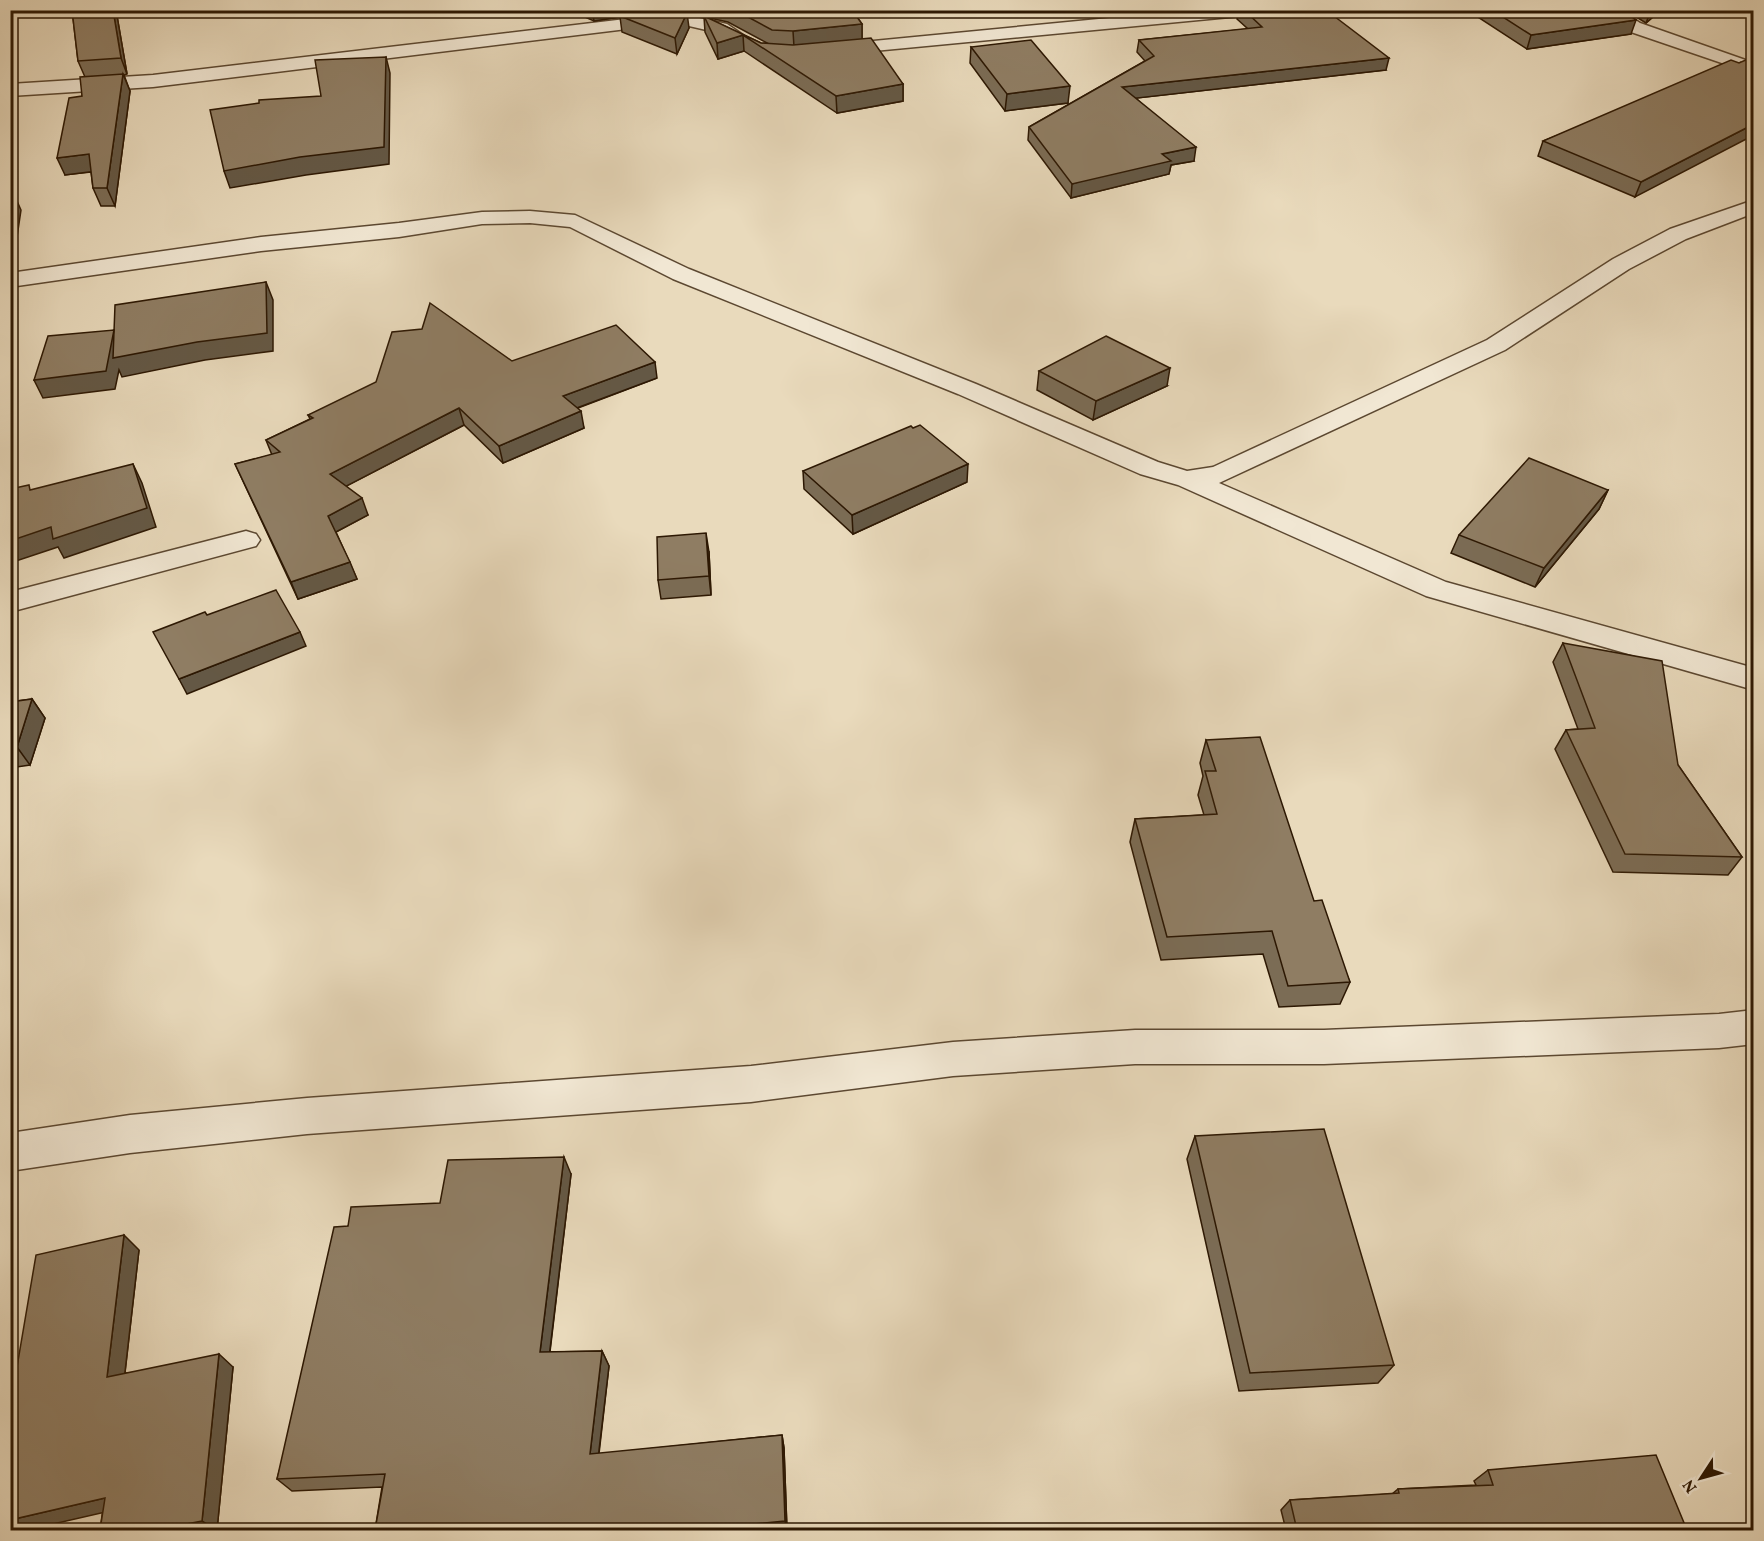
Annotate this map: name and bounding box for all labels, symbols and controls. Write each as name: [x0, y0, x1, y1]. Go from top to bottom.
north arrow: [1671, 1448, 1731, 1508]
text: N: [1678, 1474, 1703, 1497]

